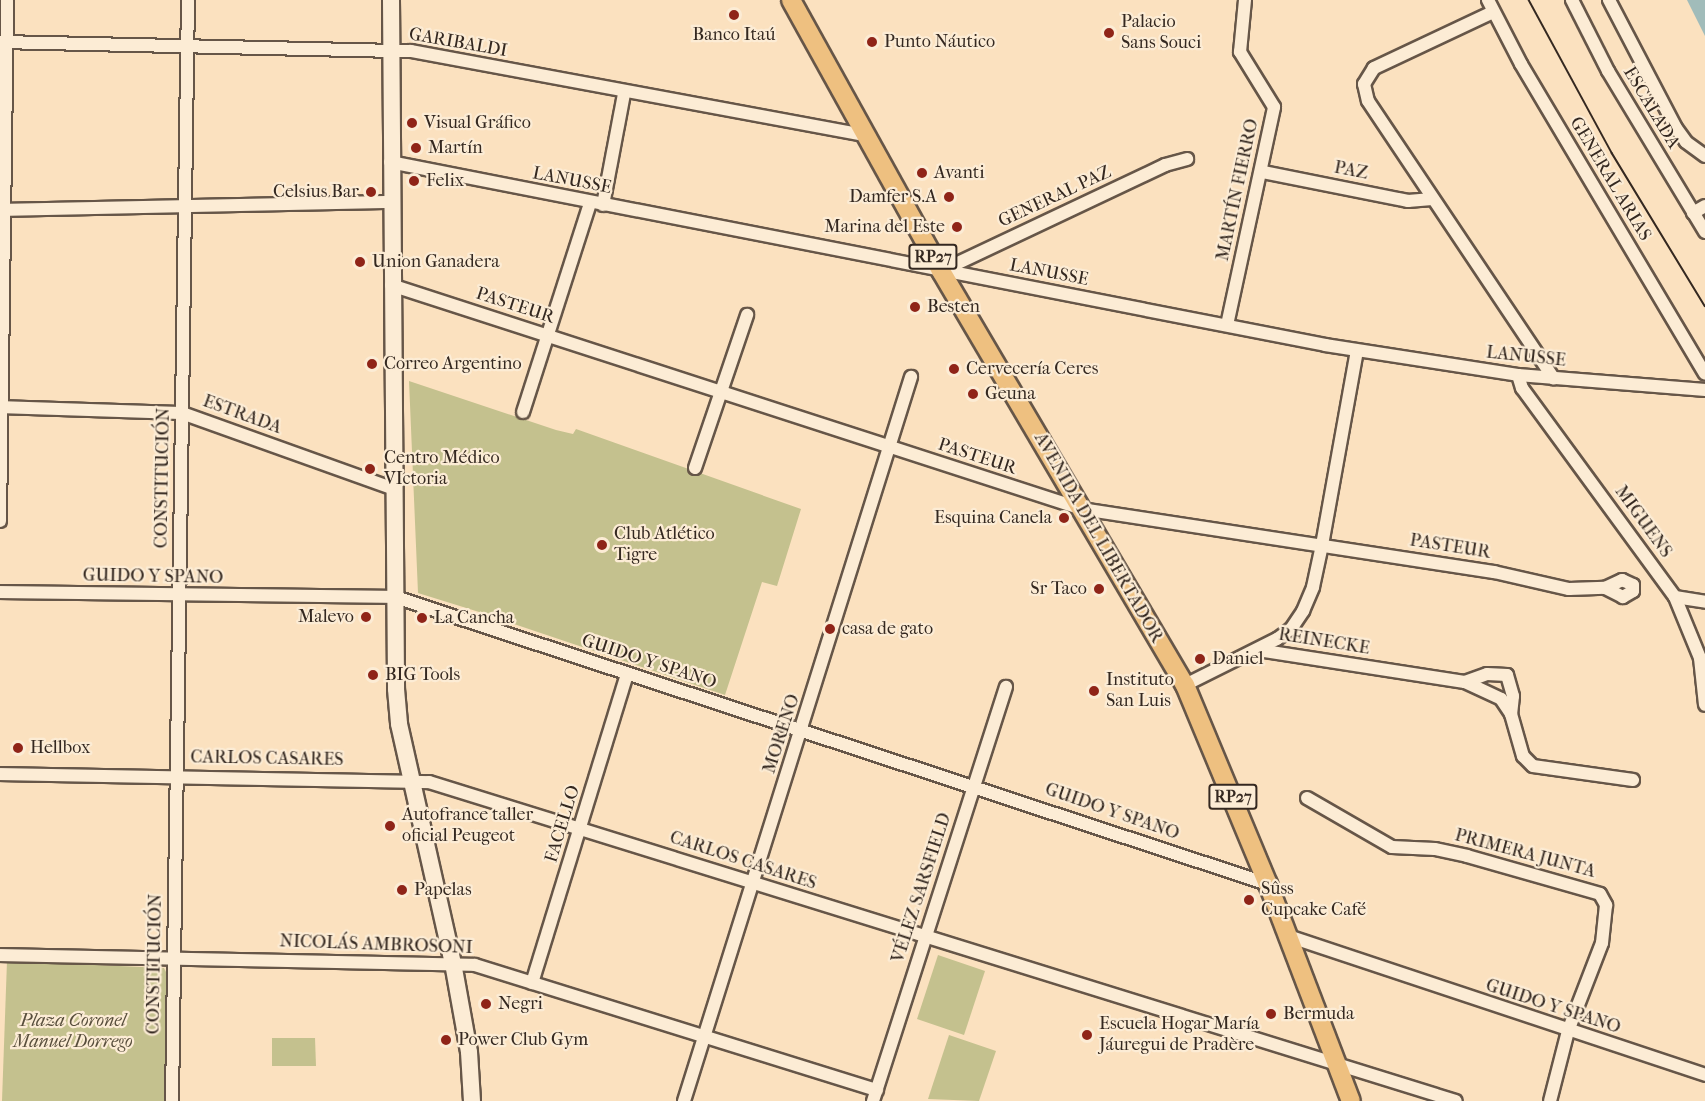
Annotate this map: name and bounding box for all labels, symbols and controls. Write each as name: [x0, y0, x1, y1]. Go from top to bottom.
marker: Banco Itaú: [727, 8, 741, 22]
place label: Palacio Sans Souci: [1121, 12, 1201, 54]
street label: GARIBALDI: [407, 24, 509, 62]
place label: Banco Itaú: [693, 24, 775, 46]
marker: Palacio Sans Souci: [1102, 26, 1116, 40]
place label: Punto Náutico: [884, 31, 995, 53]
marker: Punto Náutico: [865, 35, 879, 49]
street label: ESCALADA: [1618, 63, 1684, 153]
place label: Visual Gráfico: [424, 112, 531, 134]
street label: GENERAL ARIAS: [1565, 113, 1655, 245]
marker: Visual Gráfico: [405, 116, 419, 130]
street label: MARTÍN FIERRO: [1212, 117, 1264, 263]
place label: Martín: [428, 137, 483, 159]
marker: Martín: [409, 141, 423, 155]
street label: PAZ: [1332, 157, 1370, 185]
street label: GENERAL PAZ: [995, 161, 1115, 233]
place label: Avanti: [934, 162, 985, 184]
street label: LANUSSE: [531, 163, 613, 199]
marker: Avanti: [915, 166, 929, 180]
place label: Felix: [426, 170, 464, 192]
marker: Felix: [407, 174, 421, 188]
place label: Celsius Bar: [273, 181, 359, 203]
marker: Celsius Bar: [364, 185, 378, 199]
place label: Damfer S.A: [849, 186, 937, 208]
marker: Damfer S.A: [942, 190, 956, 204]
place label: Marina del Este: [824, 216, 945, 238]
marker: Marina del Este: [950, 220, 964, 234]
road number: RP27: [908, 244, 958, 270]
place label: Union Ganadera: [372, 251, 499, 273]
marker: Union Ganadera: [353, 255, 367, 269]
street label: LANUSSE: [1008, 255, 1090, 291]
street label: PASTEUR: [473, 283, 557, 329]
place label: Besten: [927, 296, 980, 318]
marker: Besten: [908, 300, 922, 314]
street label: LANUSSE: [1485, 342, 1567, 372]
place label: Correo Argentino: [384, 353, 522, 375]
marker: Correo Argentino: [365, 357, 379, 371]
place label: Cervecería Ceres: [966, 358, 1098, 380]
marker: Cervecería Ceres: [947, 362, 961, 376]
place label: Geuna: [985, 383, 1036, 405]
marker: Geuna: [966, 387, 980, 401]
street label: ESTRADA: [200, 391, 284, 439]
street label: CONSTITUCIÓN: [151, 407, 175, 549]
street label: AVENIDA DEL LIBERTADOR: [1029, 429, 1167, 647]
street label: PASTEUR: [935, 434, 1019, 480]
place label: Centro Médico VIctoria: [384, 448, 500, 490]
marker: Centro Médico VIctoria: [361, 460, 379, 478]
street label: MIGUENS: [1610, 482, 1676, 562]
place label: Esquina Canela: [934, 507, 1052, 529]
marker: Esquina Canela: [1057, 511, 1071, 525]
place label: Club Atlético Tigre: [614, 524, 715, 566]
street label: PASTEUR: [1408, 530, 1492, 564]
marker: Club Atlético Tigre: [595, 538, 609, 552]
street label: GUIDO Y SPANO: [83, 565, 223, 589]
place label: Sr Taco: [1030, 578, 1087, 600]
marker: Sr Taco: [1092, 582, 1106, 596]
place label: Malevo: [298, 606, 354, 628]
place label: La Cancha: [434, 607, 514, 629]
marker: Malevo: [359, 610, 373, 624]
marker: La Cancha: [415, 611, 429, 625]
place label: casa de gato: [842, 618, 933, 640]
marker: casa de gato: [823, 622, 837, 636]
street label: REINECKE: [1277, 624, 1371, 660]
street label: GUIDO Y SPANO: [579, 630, 719, 694]
place label: Daniel: [1212, 648, 1264, 670]
marker: Daniel: [1193, 652, 1207, 666]
place label: BIG Tools: [385, 664, 460, 686]
marker: BIG Tools: [366, 668, 380, 682]
place label: Instituto San Luis: [1106, 670, 1174, 712]
marker: Instituto San Luis: [1087, 684, 1101, 698]
street label: MORENO: [759, 692, 805, 776]
place label: Hellbox: [30, 737, 90, 759]
marker: Hellbox: [11, 741, 25, 755]
street label: CARLOS CASARES: [190, 747, 344, 771]
street label: GUIDO Y SPANO: [1042, 779, 1182, 845]
street label: FACELLO: [541, 783, 585, 865]
road number: RP27: [1208, 784, 1258, 810]
place label: Autofrance taller oficial Peugeot: [402, 805, 533, 848]
street label: VÉLEZ SARSFIELD: [888, 810, 956, 966]
marker: Autofrance taller oficial Peugeot: [383, 819, 397, 833]
street label: PRIMERA JUNTA: [1452, 825, 1598, 883]
street label: CARLOS CASARES: [667, 827, 819, 895]
place label: Papelas: [414, 879, 472, 901]
place label: Sûss Cupcake Café: [1261, 879, 1366, 922]
marker: Papelas: [395, 883, 409, 897]
street label: CONSTITUCIÓN: [143, 893, 167, 1035]
marker: Sûss Cupcake Café: [1242, 893, 1256, 907]
street label: NICOLÁS AMBROSONI: [279, 931, 473, 959]
street label: GUIDO Y SPANO: [1483, 975, 1623, 1039]
place label: Negri: [498, 993, 543, 1015]
marker: Negri: [479, 997, 493, 1011]
place label: Bermuda: [1283, 1003, 1354, 1025]
marker: Bermuda: [1264, 1007, 1278, 1021]
park label: Plaza Coronel Manuel Dorrego: [13, 1011, 133, 1054]
place label: Escuela Hogar María Jáuregui de Pradère: [1099, 1014, 1259, 1056]
marker: Escuela Hogar María Jáuregui de Pradère: [1080, 1028, 1094, 1042]
place label: Power Club Gym: [458, 1029, 588, 1051]
marker: Power Club Gym: [439, 1033, 453, 1047]

